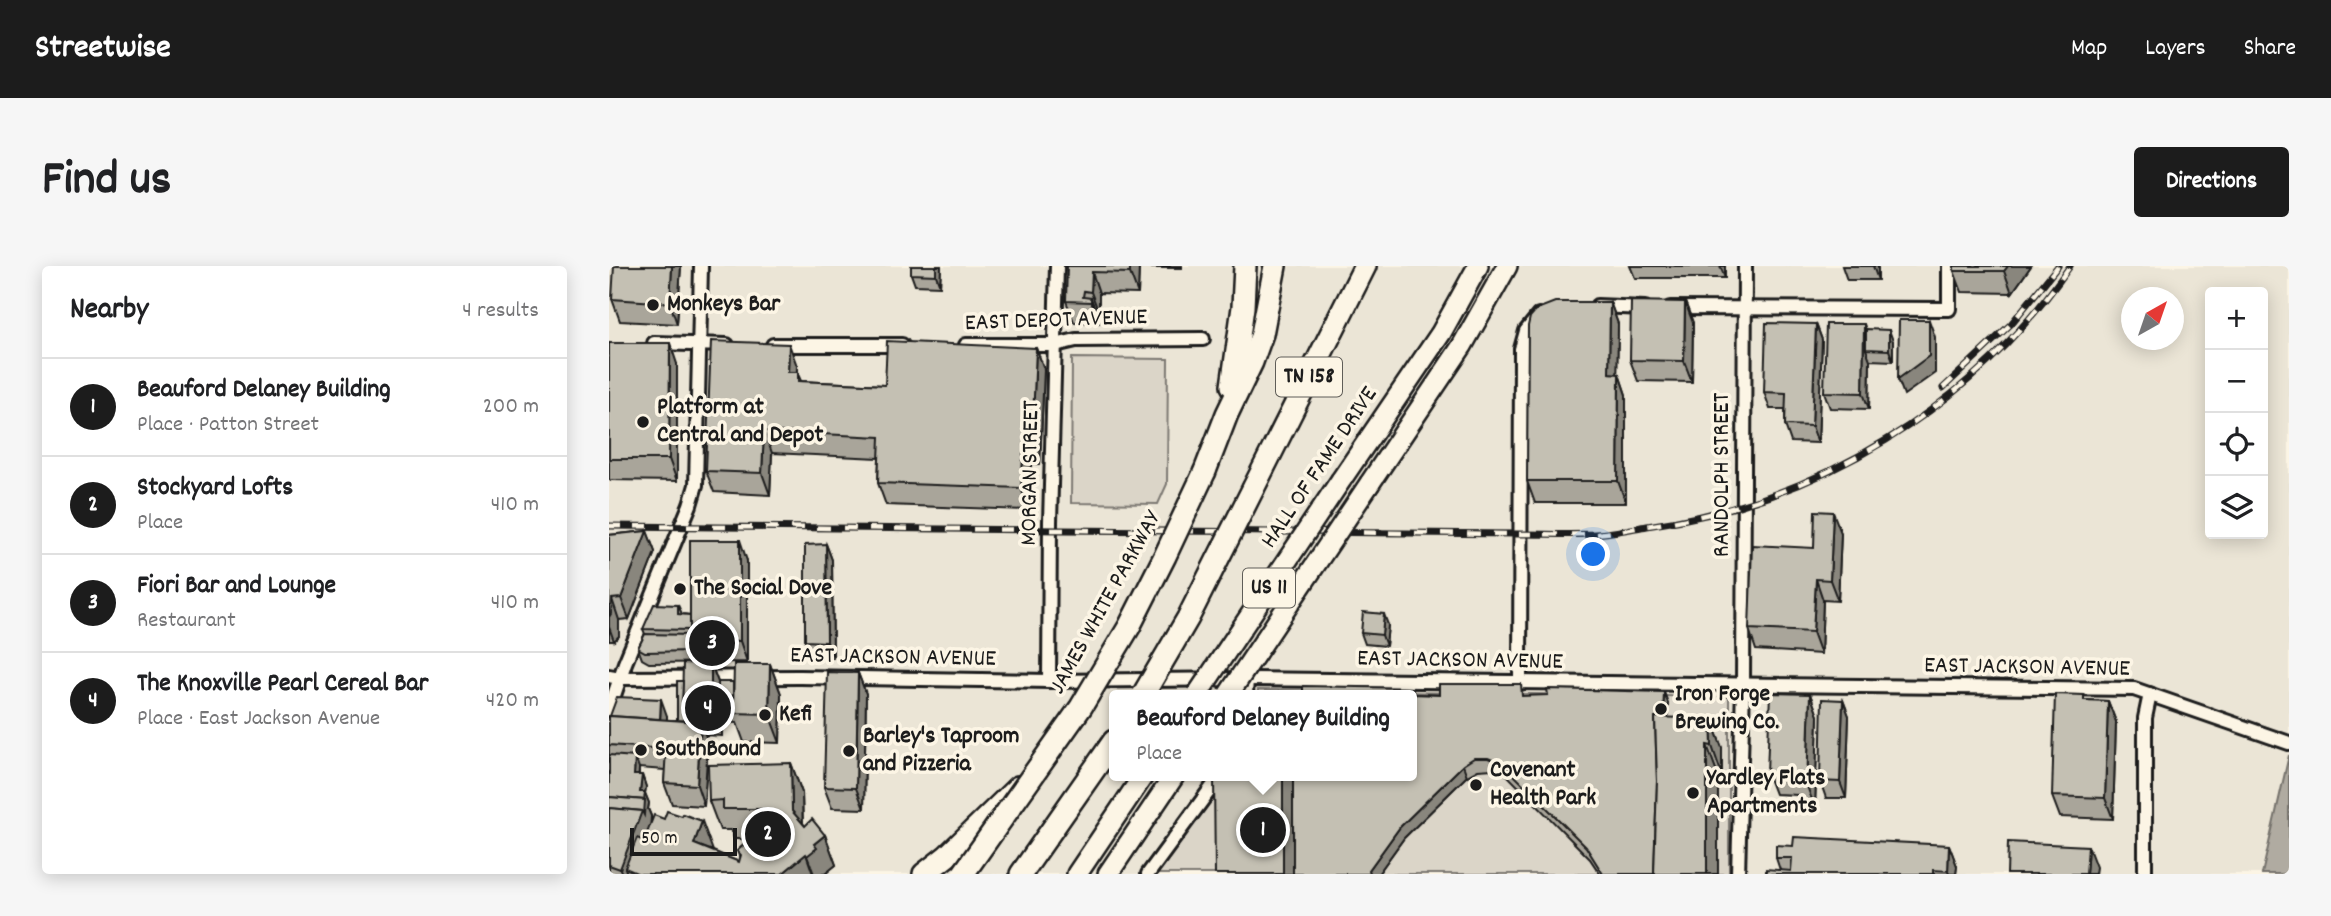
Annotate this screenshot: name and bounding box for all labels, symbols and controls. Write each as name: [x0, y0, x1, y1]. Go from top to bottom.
text: Streetwise: [35, 26, 171, 73]
text: Map: [2071, 32, 2107, 66]
text: Layers: [2145, 32, 2206, 66]
text: Share: [2244, 32, 2296, 66]
text: Find us: [42, 147, 171, 217]
button: Directions: [2134, 147, 2289, 217]
north arrow: [2121, 287, 2184, 350]
map controls: [2205, 287, 2268, 539]
button: +: [2205, 287, 2268, 350]
place label: Monkeys Bar: [667, 288, 781, 322]
text: Nearby: [70, 290, 148, 333]
text: 4 results: [462, 295, 539, 328]
marker: Monkeys Bar: [645, 297, 661, 313]
street label: EAST DEPOT AVENUE: [964, 301, 1148, 341]
button: −: [2205, 350, 2268, 413]
road number: TN 158: [1276, 358, 1342, 396]
text: Beauford Delaney Building: [137, 372, 391, 409]
street label: HALL OF FAME DRIVE: [1253, 380, 1387, 556]
text: 1: [90, 391, 96, 424]
text: 200 m: [483, 391, 539, 424]
place label: Platform at Central and Depot: [657, 391, 824, 453]
street label: RANDOLPH STREET: [1706, 392, 1740, 557]
street label: MORGAN STREET: [1013, 400, 1049, 546]
text: Place · Patton Street: [137, 409, 319, 442]
button: locate: [2205, 413, 2268, 476]
marker: Platform at Central and Depot: [635, 414, 651, 430]
text: Stockyard Lofts: [137, 470, 293, 507]
button: layers: [2205, 476, 2268, 539]
text: 2: [88, 489, 98, 522]
text: 410 m: [491, 489, 539, 522]
street label: JAMES WHITE PARKWAY: [1041, 504, 1171, 701]
text: Place: [137, 507, 183, 540]
your location: [1576, 537, 1610, 571]
text: Fiori Bar and Lounge: [137, 568, 336, 605]
road number: US 11: [1243, 568, 1295, 608]
place label: The Social Dove: [694, 572, 832, 606]
marker: The Social Dove: [672, 581, 688, 597]
text: 3: [88, 587, 98, 620]
text: 410 m: [491, 587, 539, 620]
text: Restaurant: [137, 605, 236, 638]
pin: 3: [689, 617, 735, 669]
street label: EAST JACKSON AVENUE: [790, 639, 996, 677]
street label: EAST JACKSON AVENUE: [1357, 642, 1563, 680]
street label: EAST JACKSON AVENUE: [1924, 649, 2130, 687]
text: The Knoxville Pearl Cereal Bar: [137, 666, 428, 703]
place label: Iron Forge Brewing Co.: [1675, 678, 1779, 740]
pin: 4: [685, 682, 731, 734]
text: 4: [88, 685, 98, 718]
text: 420 m: [486, 685, 539, 718]
popup: [1109, 690, 1417, 781]
place label: Kefi: [779, 698, 812, 732]
text: Beauford Delaney Building: [1136, 701, 1390, 738]
marker: Iron Forge Brewing Co.: [1653, 701, 1669, 717]
text: Place · East Jackson Avenue: [137, 703, 380, 736]
marker: Kefi: [757, 707, 773, 723]
place label: Barley's Taproom and Pizzeria: [863, 720, 1020, 782]
place label: SouthBound: [655, 733, 761, 767]
text: Place: [1136, 738, 1182, 771]
marker: SouthBound: [633, 742, 649, 758]
marker: Barley's Taproom and Pizzeria: [841, 743, 857, 759]
place label: Covenant Health Park: [1490, 754, 1596, 816]
place label: Yardley Flats Apartments: [1706, 762, 1825, 824]
marker: Covenant Health Park: [1468, 777, 1484, 793]
marker: Yardley Flats Apartments: [1685, 785, 1701, 801]
pin: 1: [1240, 804, 1286, 856]
pin: 2: [745, 808, 791, 860]
scale bar: [630, 825, 737, 857]
text: 50 m: [641, 826, 678, 853]

